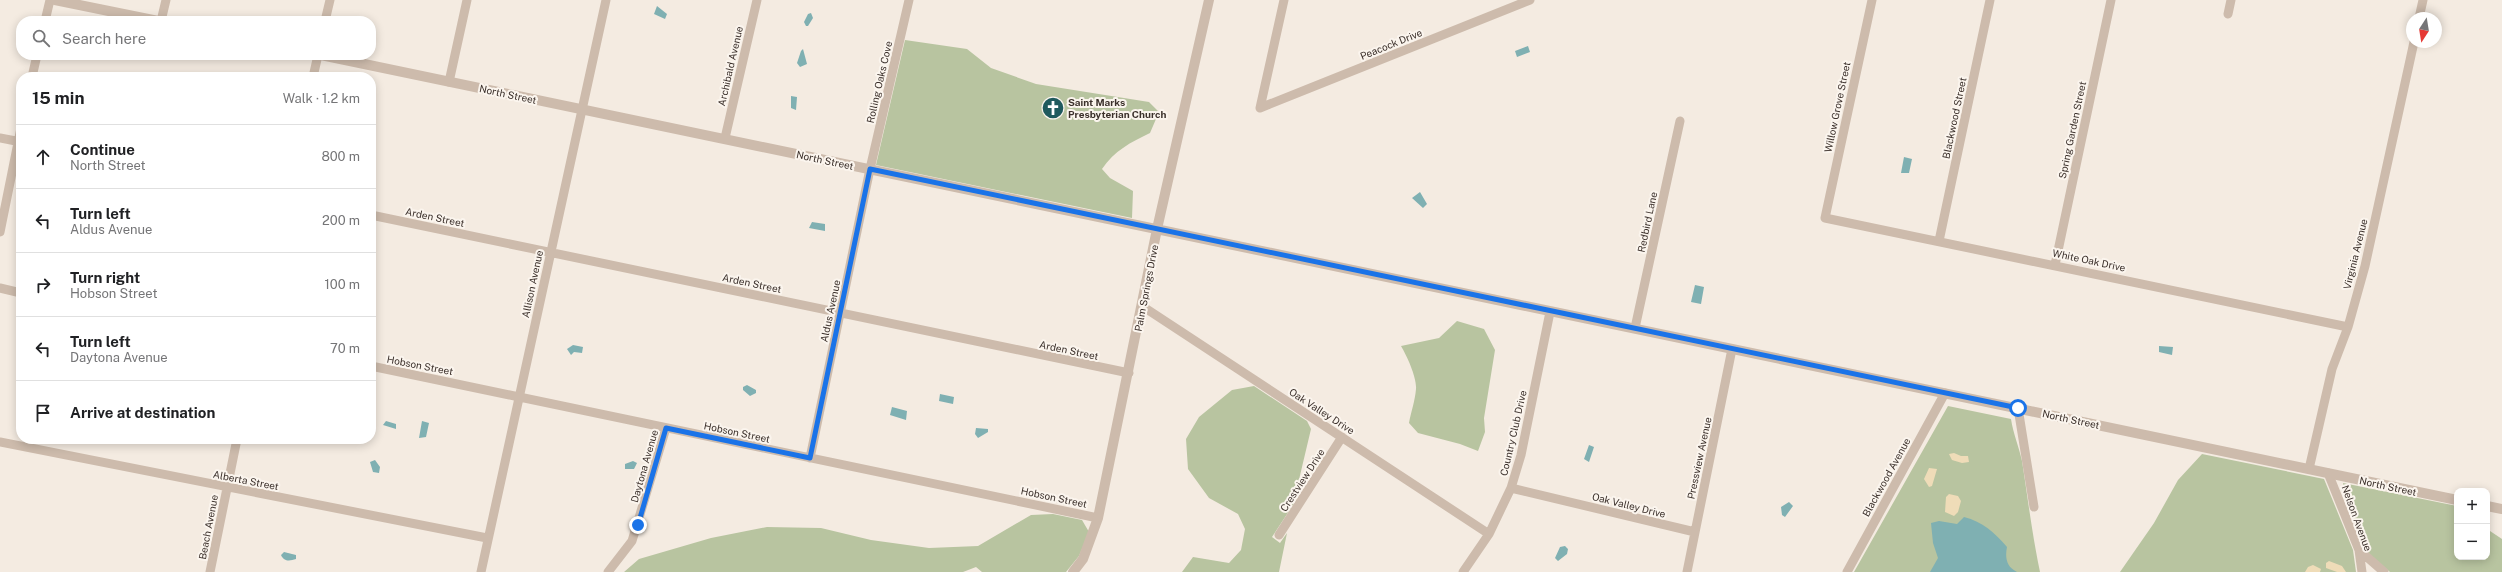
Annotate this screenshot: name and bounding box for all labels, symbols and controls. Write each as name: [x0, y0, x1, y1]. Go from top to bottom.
north arrow: [2406, 12, 2442, 48]
search box: [16, 16, 376, 60]
street label: Archibald Avenue: [715, 25, 745, 107]
street label: Peacock Drive: [1358, 26, 1424, 62]
icon: search: [30, 27, 52, 49]
text: Search here: [62, 30, 146, 47]
street label: Rolling Oaks Cove: [864, 39, 894, 124]
street label: Willow Grove Street: [1822, 60, 1852, 153]
street label: Blackwood Street: [1940, 76, 1969, 160]
street label: Spring Garden Street: [2056, 80, 2088, 180]
street label: North Street: [478, 82, 538, 106]
text: 15 min: [32, 88, 84, 108]
text: Walk · 1.2 km: [283, 91, 360, 106]
church icon: Saint Marks Presbyterian Church: [1040, 95, 1066, 121]
place label: Saint Marks Presbyterian Church: [1068, 96, 1166, 120]
text: Continue: [70, 141, 135, 158]
icon: ahead: [32, 146, 54, 168]
street label: North Street: [795, 148, 855, 172]
text: 800 m: [321, 149, 360, 164]
text: North Street: [70, 158, 146, 173]
street label: Redbird Lane: [1635, 190, 1659, 253]
text: Turn left: [70, 205, 131, 222]
street label: Arden Street: [404, 205, 466, 229]
icon: left: [32, 210, 54, 232]
text: 200 m: [322, 213, 360, 228]
street label: Virginia Avenue: [2340, 217, 2370, 291]
text: Aldus Avenue: [70, 222, 152, 237]
street label: Palm Springs Drive: [1132, 243, 1160, 332]
street label: White Oak Drive: [2051, 246, 2127, 274]
street label: Allison Avenue: [519, 249, 545, 319]
text: Turn right: [70, 269, 140, 286]
street label: Arden Street: [721, 271, 783, 295]
icon: right: [32, 274, 54, 296]
text: 100 m: [324, 277, 360, 292]
street label: Aldus Avenue: [818, 278, 843, 343]
text: Hobson Street: [70, 286, 158, 301]
text: Turn left: [70, 333, 131, 350]
icon: left: [32, 338, 54, 360]
street label: Arden Street: [1038, 338, 1100, 362]
text: 70 m: [330, 341, 360, 356]
text: Daytona Avenue: [70, 350, 168, 365]
street label: Hobson Street: [386, 353, 454, 377]
street label: Oak Valley Drive: [1287, 385, 1357, 437]
street label: Country Club Drive: [1497, 389, 1529, 477]
route start: [2009, 399, 2027, 417]
icon: arrive: [32, 402, 54, 424]
text: Arrive at destination: [70, 404, 215, 421]
street label: North Street: [2041, 407, 2101, 431]
street label: Pressview Avenue: [1684, 416, 1714, 500]
street label: Hobson Street: [703, 419, 771, 445]
street label: Daytona Avenue: [628, 428, 660, 504]
street label: Blackwood Avenue: [1859, 435, 1913, 518]
street label: Crestview Drive: [1277, 446, 1327, 514]
street label: Alberta Street: [212, 468, 280, 492]
street label: North Street: [2358, 474, 2418, 498]
street label: Nelson Avenue: [2340, 483, 2375, 553]
street label: Hobson Street: [1020, 484, 1088, 510]
map controls: [2454, 488, 2490, 560]
button: +: [2454, 488, 2490, 524]
street label: Oak Valley Drive: [1591, 490, 1667, 520]
street label: Beach Avenue: [196, 493, 220, 560]
route end: [629, 516, 647, 534]
button: −: [2454, 524, 2490, 560]

